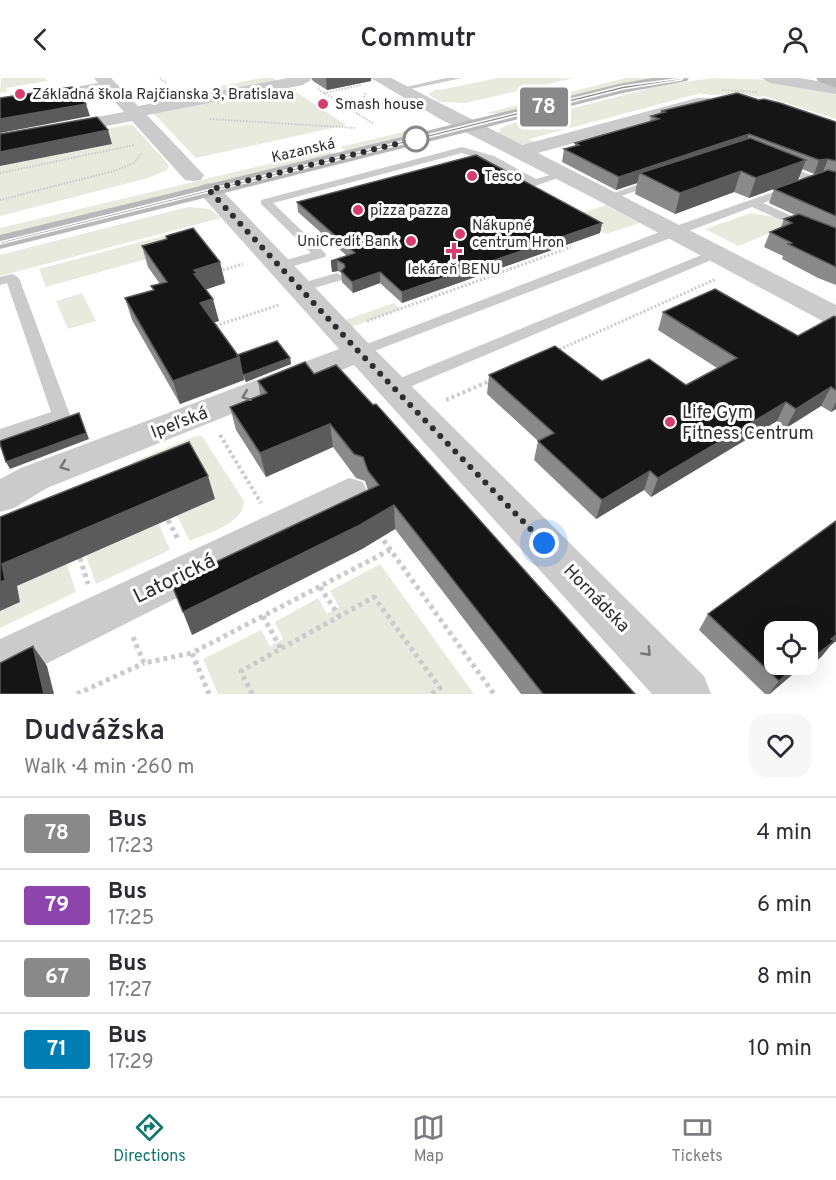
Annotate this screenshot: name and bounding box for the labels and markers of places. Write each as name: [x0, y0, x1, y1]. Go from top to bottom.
place label: Základná škola Rajčianska 3, Bratislava: [32, 86, 294, 105]
marker: Základná škola Rajčianska 3, Bratislava: [13, 87, 27, 101]
place label: Smash house: [335, 96, 424, 115]
marker: Smash house: [316, 97, 330, 111]
unlabelled marker: [403, 126, 429, 152]
place label: Tesco: [484, 168, 522, 187]
marker: Tesco: [465, 169, 479, 183]
place label: pizza pazza: [370, 202, 448, 221]
marker: pizza pazza: [351, 203, 365, 217]
place label: Nákupné centrum Hron: [472, 217, 564, 253]
marker: Nákupné centrum Hron: [453, 227, 467, 241]
place label: UniCredit Bank: [297, 233, 399, 252]
marker: UniCredit Bank: [404, 234, 418, 248]
marker: lekáreň BENU: [447, 244, 461, 258]
place label: lekáreň BENU: [407, 261, 501, 280]
place label: Life Gym Fitness Centrum: [682, 402, 814, 446]
marker: Life Gym Fitness Centrum: [663, 415, 677, 429]

